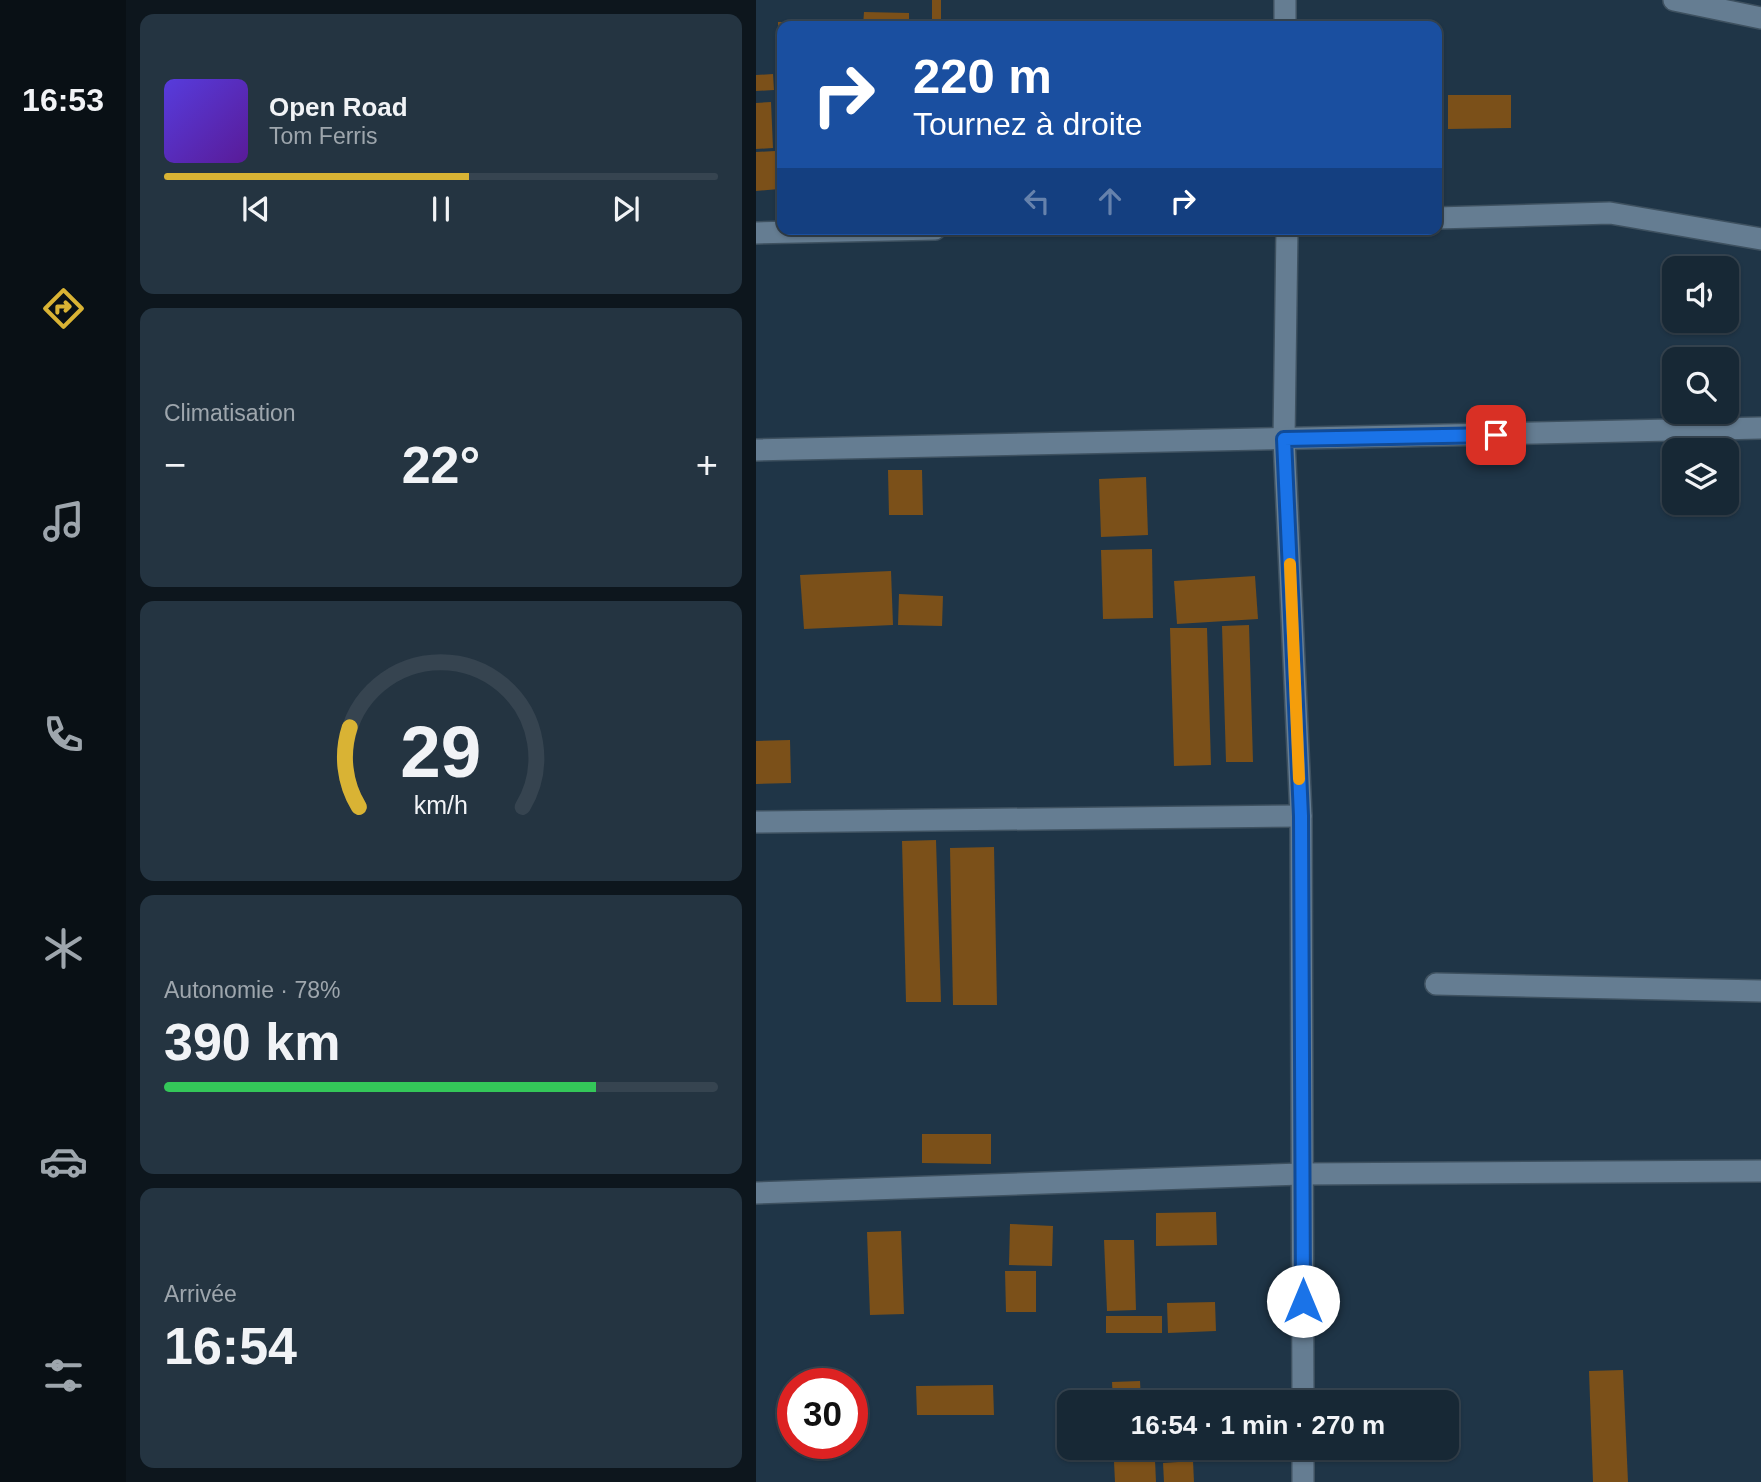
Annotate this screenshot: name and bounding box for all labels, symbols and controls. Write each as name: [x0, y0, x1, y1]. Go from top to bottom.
icon: right: [798, 49, 889, 140]
text: 220 m: [913, 49, 1052, 103]
text: 16:53: [22, 82, 104, 118]
text: Open Road: [269, 92, 408, 122]
text: Tournez à droite: [913, 106, 1142, 142]
text: Tom Ferris: [269, 123, 378, 149]
icon: left: [1018, 182, 1056, 220]
icon: ahead: [1091, 182, 1129, 220]
icon: right: [1164, 182, 1202, 220]
icon: previous: [237, 190, 275, 228]
icon: pause: [422, 190, 460, 228]
icon: next: [607, 190, 645, 228]
map controls: [1662, 256, 1739, 515]
button: sound: [1662, 256, 1739, 333]
icon: directions: [39, 284, 88, 333]
button: search: [1662, 347, 1739, 424]
text: Climatisation: [164, 400, 296, 426]
pin: [1466, 405, 1526, 465]
icon: arrive: [1477, 416, 1515, 454]
text: 22°: [402, 436, 480, 494]
button: layers: [1662, 438, 1739, 515]
text: −: [164, 444, 186, 486]
text: +: [696, 444, 718, 486]
icon: music: [39, 497, 88, 546]
icon: phone: [39, 710, 88, 759]
text: 29: [401, 711, 481, 792]
text: km/h: [414, 791, 468, 819]
icon: climate: [39, 924, 88, 973]
text: Autonomie · 78%: [164, 977, 340, 1003]
text: 390 km: [164, 1013, 340, 1071]
icon: car: [39, 1137, 88, 1186]
position arrow: [1266, 1264, 1340, 1338]
text: Arrivée: [164, 1281, 237, 1307]
text: 16:54: [164, 1317, 297, 1375]
icon: filters: [39, 1351, 88, 1400]
speed limit sign: 30: [777, 1368, 868, 1459]
text: 16:54 · 1 min · 270 m: [1131, 1410, 1385, 1440]

